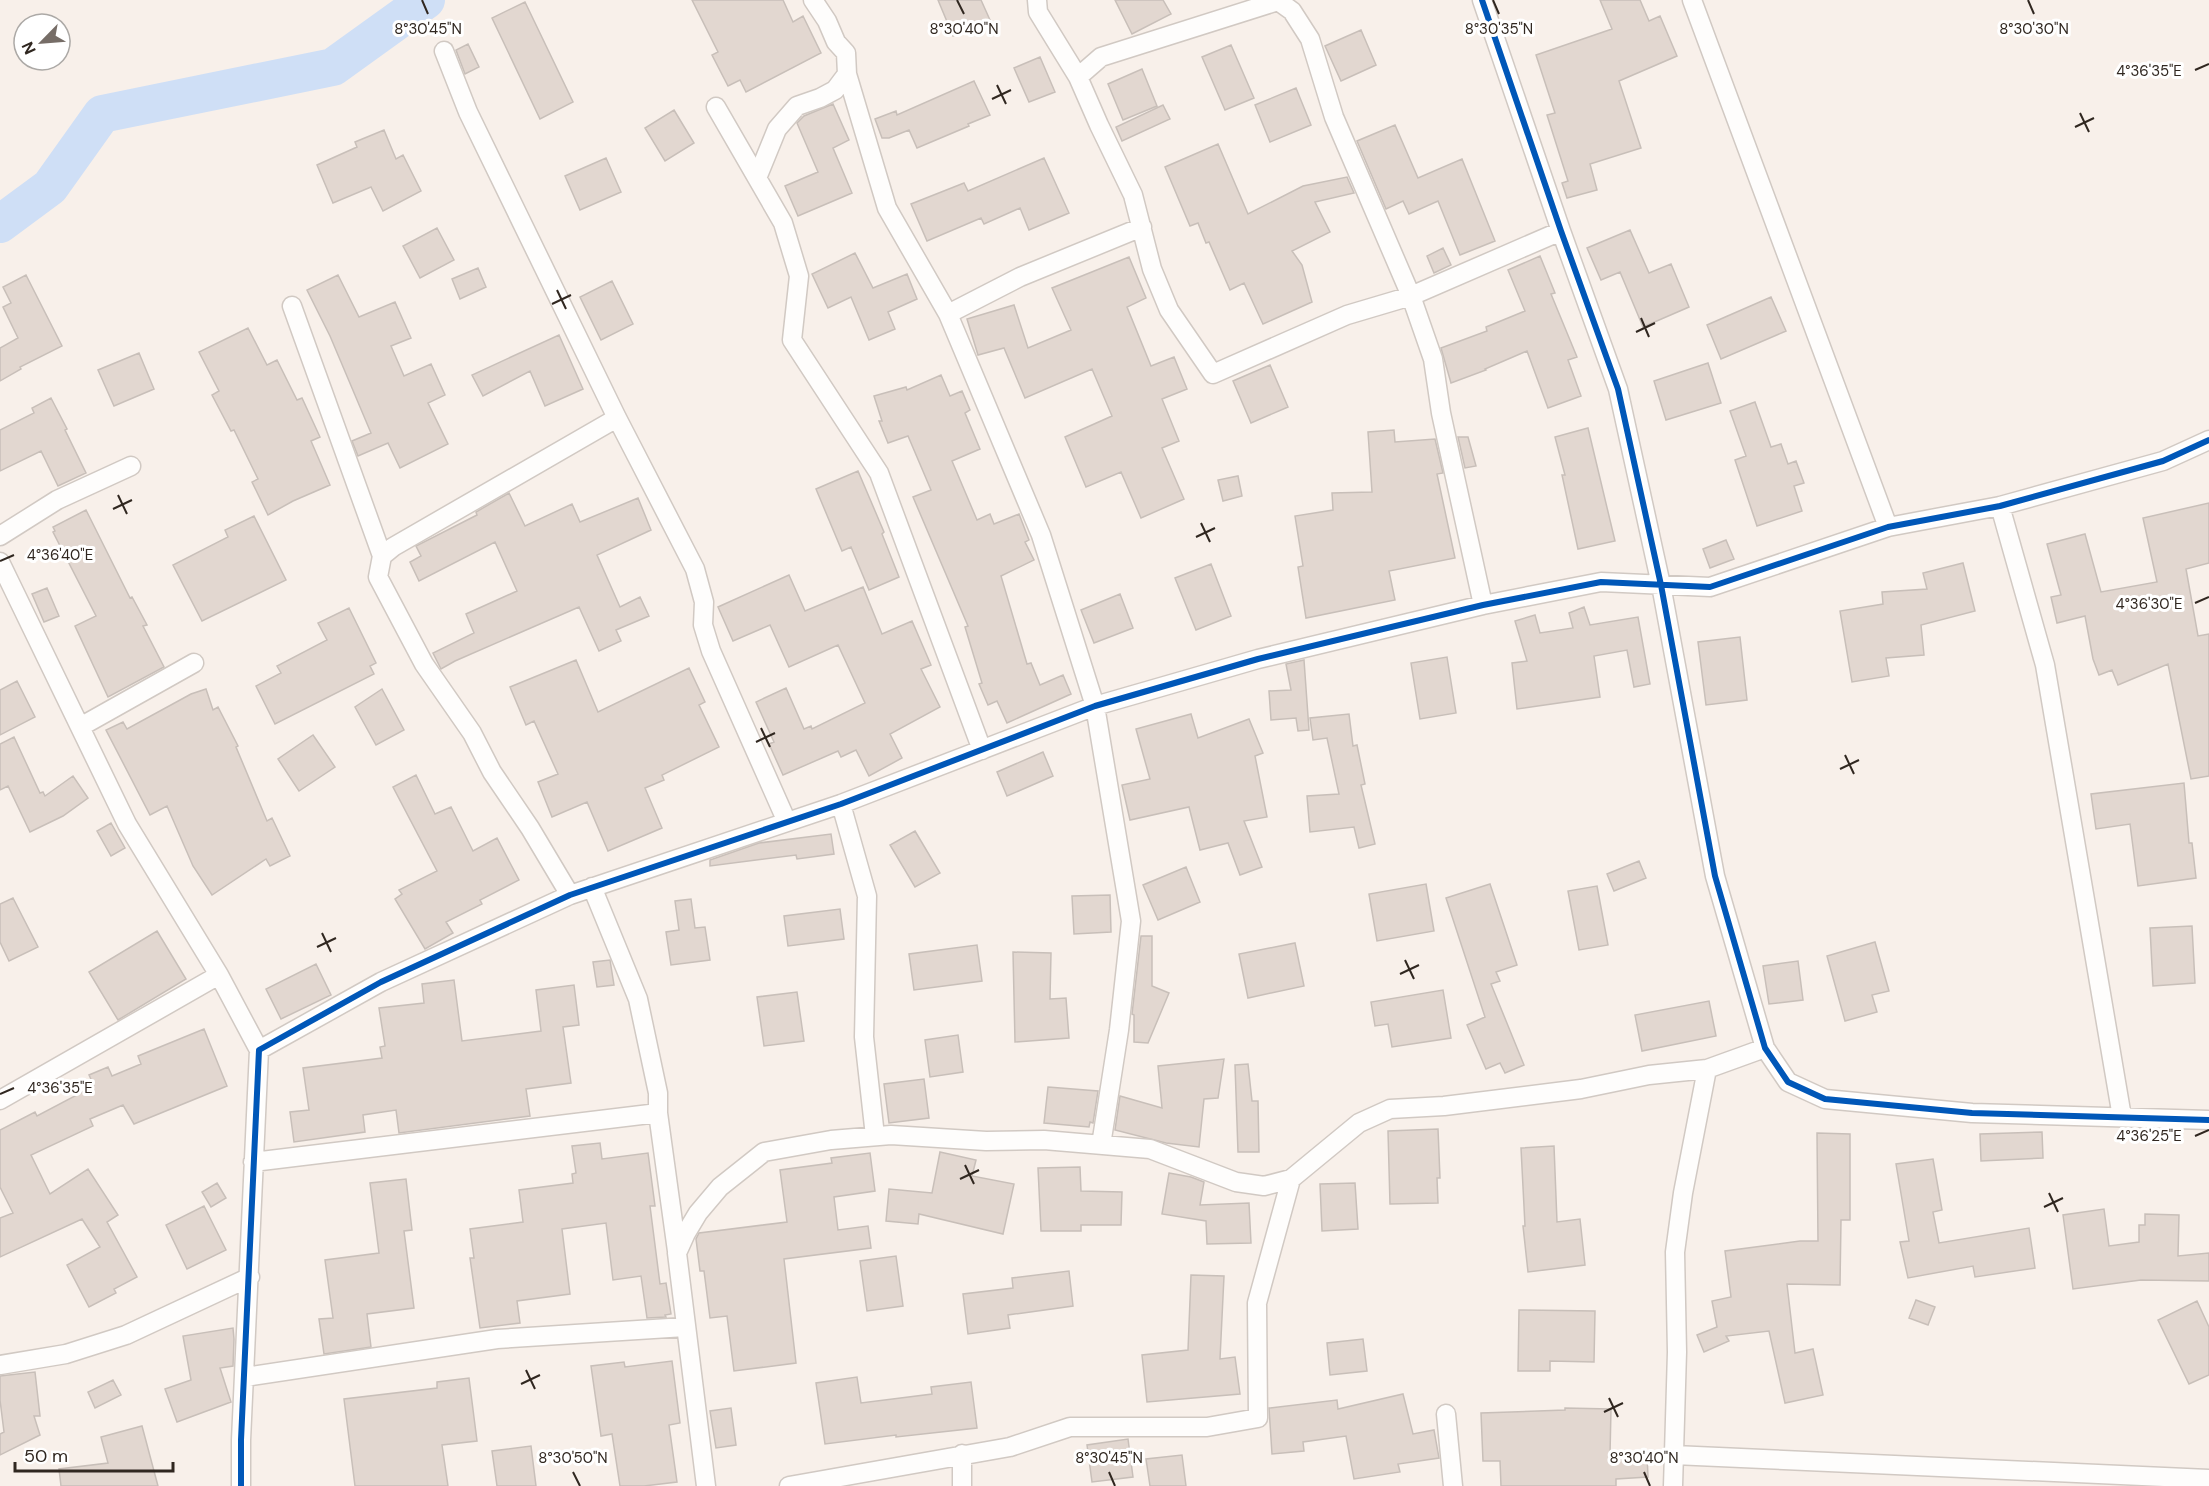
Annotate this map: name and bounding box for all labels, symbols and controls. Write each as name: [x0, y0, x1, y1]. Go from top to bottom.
north arrow: [12, 12, 72, 72]
text: 8°30'45"N: [394, 19, 462, 39]
text: 8°30'40"N: [929, 19, 999, 39]
text: 8°30'35"N: [1465, 19, 1533, 39]
text: 8°30'30"N: [1999, 19, 2069, 39]
text: N: [17, 38, 41, 58]
text: 4°36'35"E: [2116, 61, 2182, 81]
text: 4°36'40"E: [27, 545, 93, 565]
text: 4°36'30"E: [2116, 594, 2182, 614]
text: 4°36'35"E: [27, 1078, 93, 1098]
text: 4°36'25"E: [2116, 1126, 2182, 1146]
scale bar: [15, 1435, 172, 1473]
text: 50 m: [24, 1444, 68, 1468]
text: 8°30'50"N: [538, 1448, 608, 1468]
text: 8°30'45"N: [1075, 1448, 1143, 1468]
text: 8°30'40"N: [1609, 1448, 1679, 1468]

